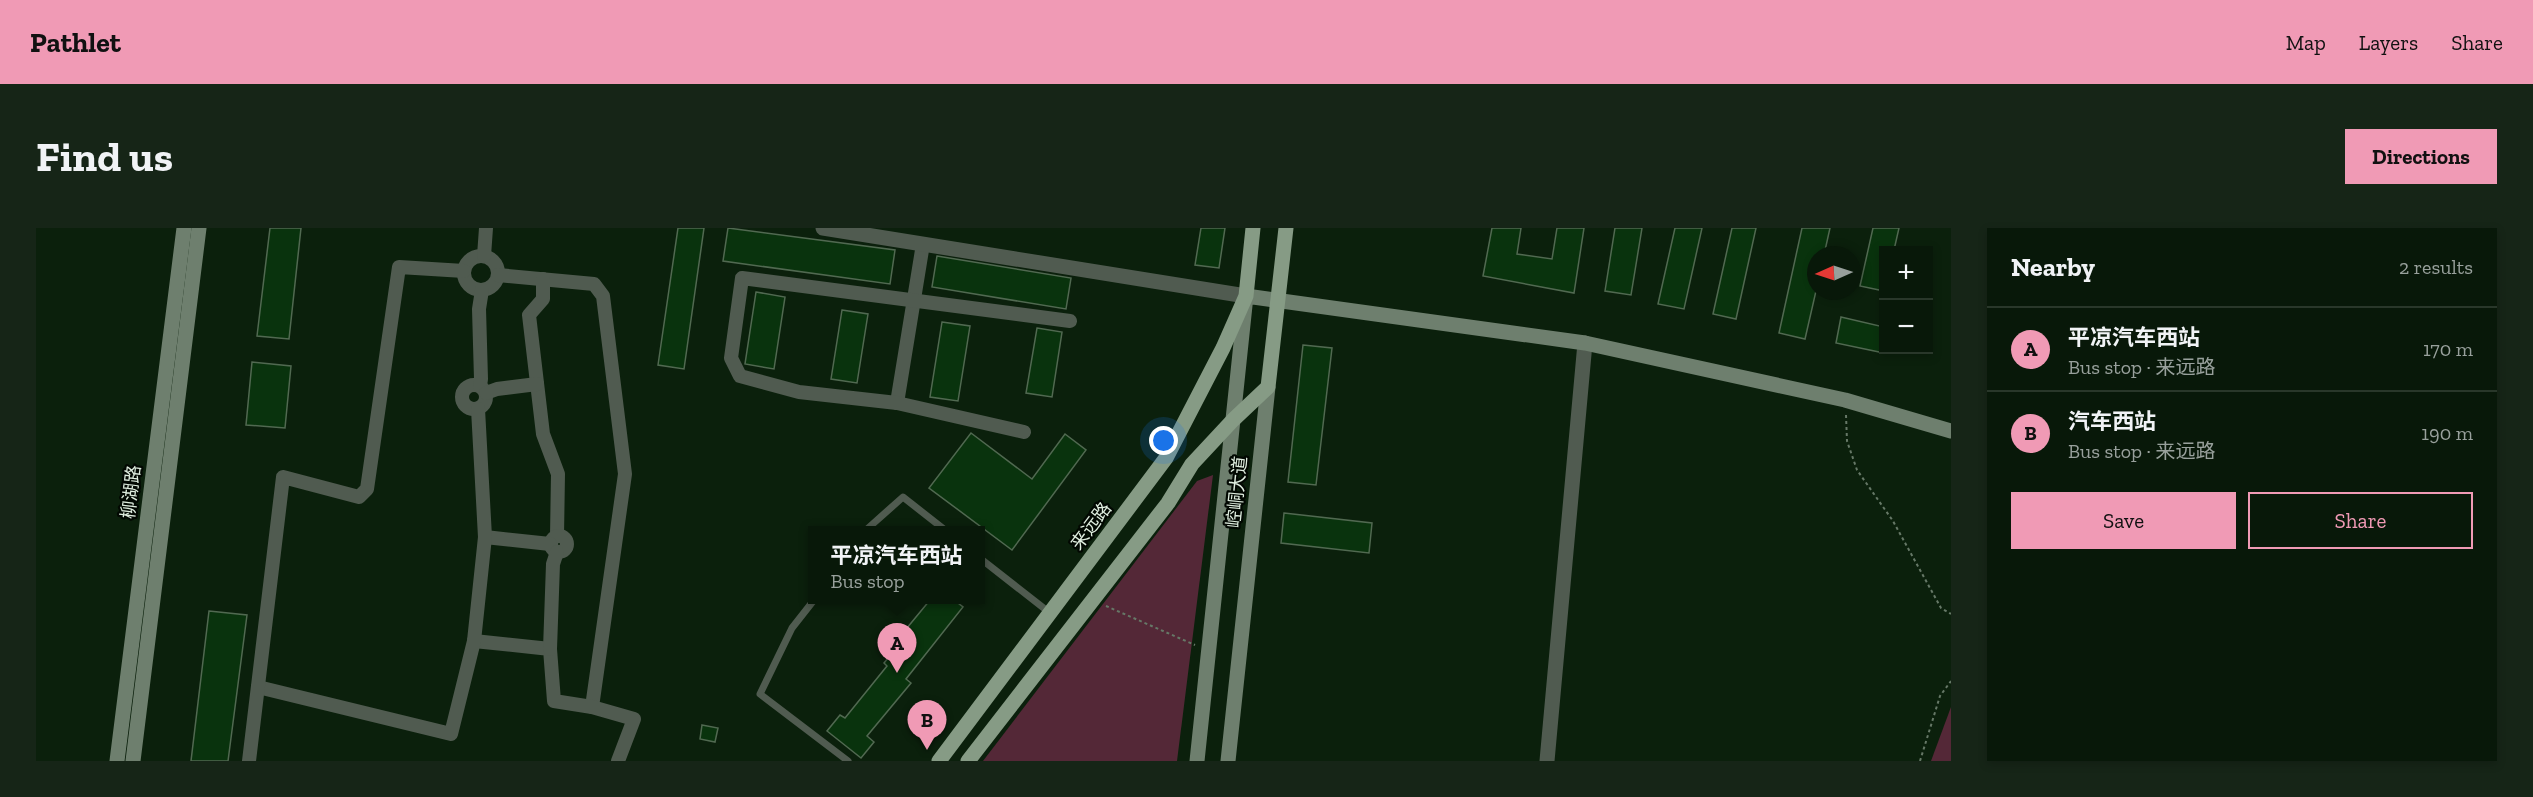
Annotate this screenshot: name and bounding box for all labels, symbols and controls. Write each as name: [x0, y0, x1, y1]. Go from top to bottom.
text: Pathlet: [30, 26, 121, 59]
text: Map: [2286, 30, 2326, 55]
text: Layers: [2359, 30, 2418, 55]
text: Share: [2451, 30, 2503, 55]
button: Directions: [2345, 129, 2497, 184]
text: Find us: [36, 131, 173, 182]
north arrow: [1807, 246, 1861, 300]
map controls: [1879, 246, 1933, 354]
button: +: [1879, 246, 1933, 300]
text: Nearby: [2011, 251, 2095, 283]
text: 2 results: [2399, 255, 2473, 279]
button: −: [1879, 300, 1933, 354]
text: 平凉汽车西站: [2068, 324, 2200, 351]
text: A: [2024, 337, 2037, 361]
text: 170 m: [2423, 337, 2473, 361]
text: Bus stop · 来远路: [2068, 355, 2216, 379]
text: 汽车西站: [2068, 408, 2156, 435]
text: B: [2024, 421, 2037, 445]
text: 190 m: [2421, 421, 2473, 445]
your location: [1149, 426, 1178, 455]
text: Bus stop · 来远路: [2068, 439, 2216, 463]
street label: 崆峒大道: [1222, 455, 1252, 529]
street label: 柳湖路: [117, 464, 145, 520]
button: Save: [2011, 492, 2236, 549]
button: Share: [2248, 492, 2473, 549]
street label: 来远路: [1066, 498, 1116, 554]
popup: [808, 526, 985, 604]
text: 平凉汽车西站: [830, 542, 963, 569]
text: Bus stop: [830, 569, 905, 593]
pin: A: [878, 624, 916, 673]
pin: B: [908, 700, 946, 750]

